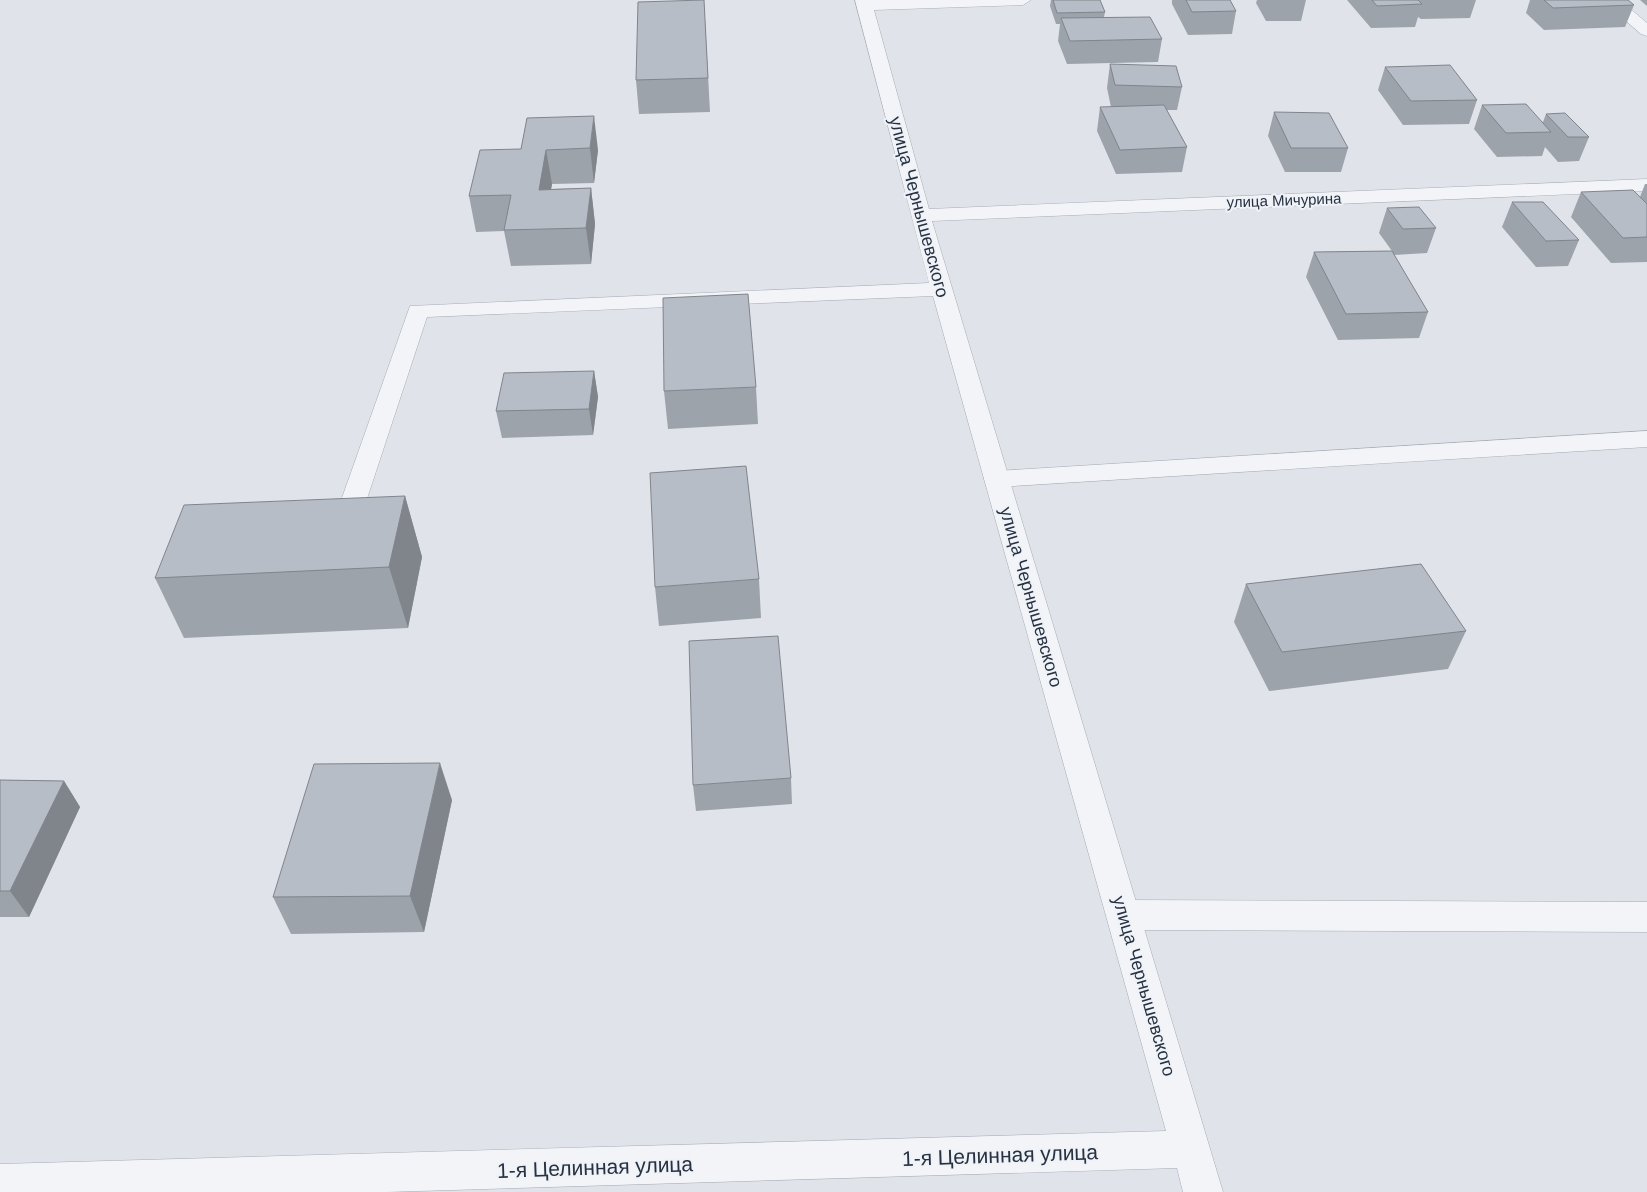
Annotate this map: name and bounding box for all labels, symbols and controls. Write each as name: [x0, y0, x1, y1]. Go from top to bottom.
street label: улица Чернышевского: [885, 114, 953, 300]
street label: улица Мичурина: [1226, 189, 1342, 210]
street label: улица Чернышевского: [996, 505, 1066, 689]
street label: улица Чернышевского: [1109, 894, 1179, 1078]
street label: 1-я Целинная улица: [902, 1140, 1099, 1170]
street label: 1-я Целинная улица: [497, 1152, 694, 1182]

